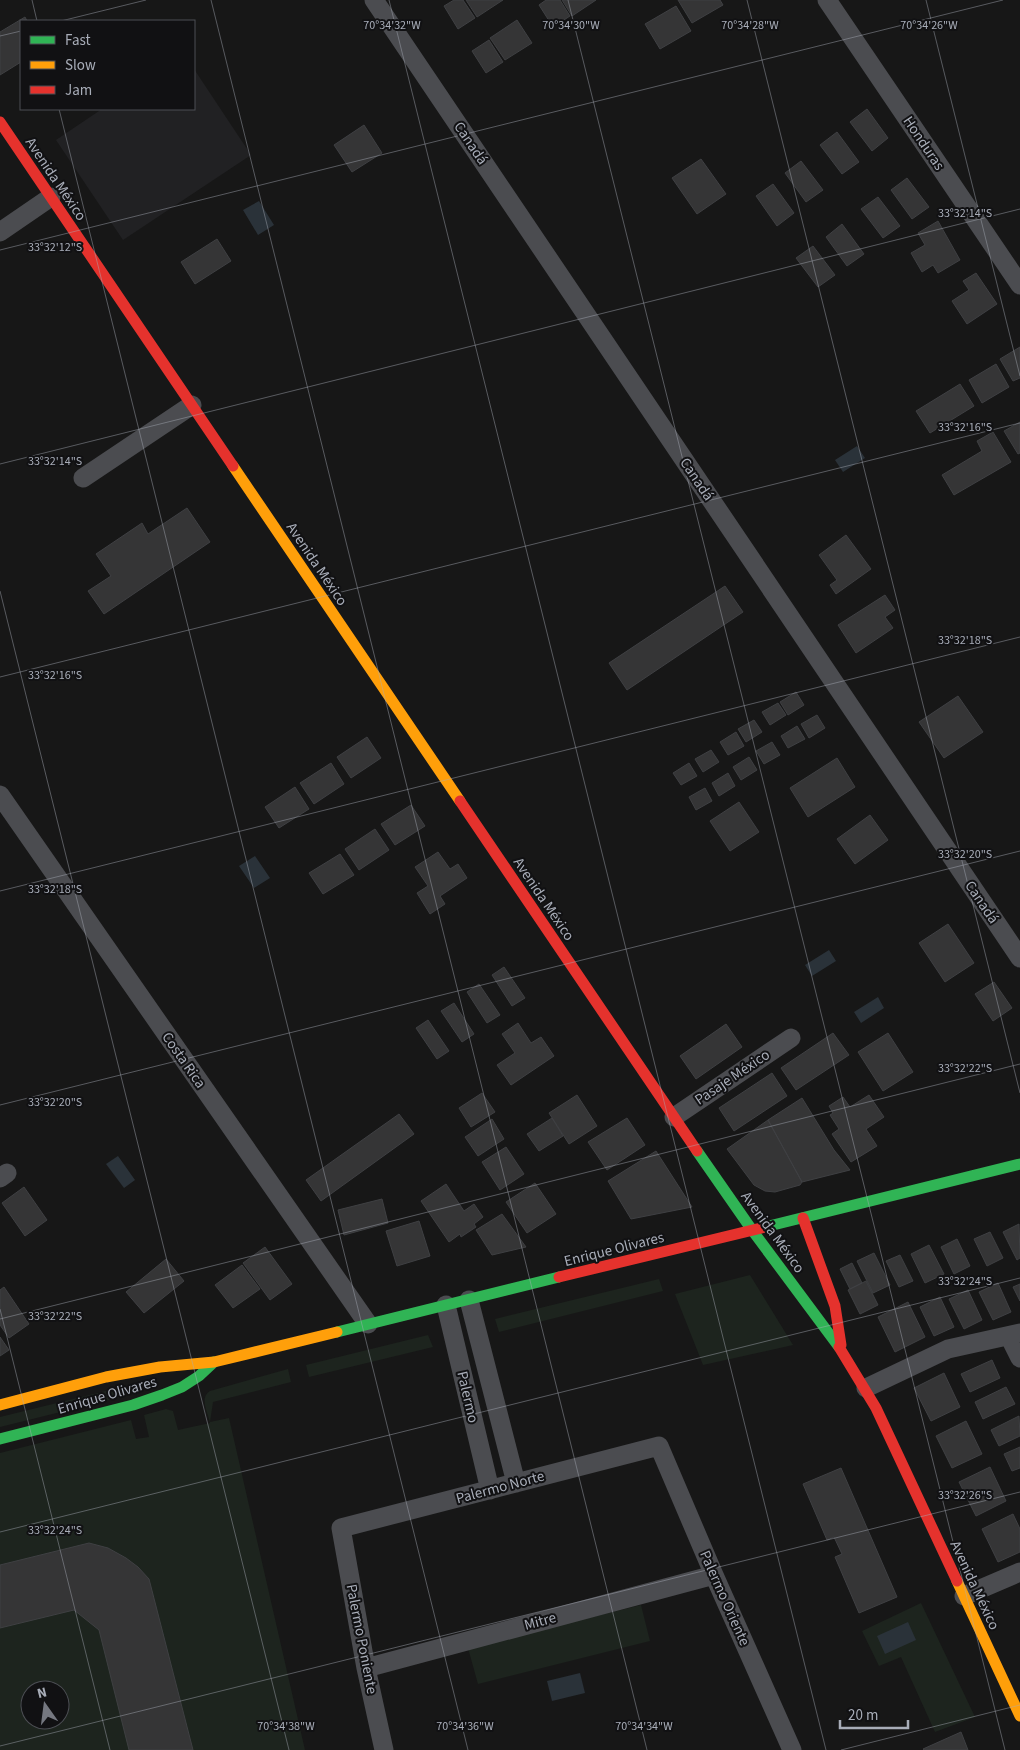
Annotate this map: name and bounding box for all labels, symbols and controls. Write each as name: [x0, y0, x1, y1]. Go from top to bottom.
text: 70°34'32"W: [363, 17, 421, 34]
text: 70°34'30"W: [542, 17, 600, 34]
text: 70°34'28"W: [721, 17, 779, 34]
text: 70°34'26"W: [900, 17, 958, 34]
legend: [20, 20, 195, 110]
text: Fast: [65, 30, 91, 51]
text: Slow: [65, 55, 96, 76]
text: Jam: [65, 80, 92, 101]
street label: Honduras: [898, 112, 949, 175]
street label: Canadá: [449, 118, 493, 169]
street label: Avenida México: [20, 133, 91, 225]
text: 33°32'14"S: [938, 205, 992, 222]
text: 33°32'12"S: [28, 239, 82, 256]
text: 33°32'16"S: [938, 419, 992, 436]
text: 33°32'14"S: [28, 453, 82, 470]
street label: Canadá: [675, 454, 719, 505]
street label: Avenida México: [281, 518, 352, 610]
text: 33°32'18"S: [938, 632, 992, 649]
text: 33°32'16"S: [28, 667, 82, 684]
text: 33°32'20"S: [938, 846, 992, 863]
street label: Avenida México: [508, 853, 579, 945]
street label: Canadá: [960, 877, 1004, 928]
text: 33°32'18"S: [28, 881, 82, 898]
street label: Costa Rica: [157, 1028, 211, 1093]
street label: Pasaje México: [690, 1044, 774, 1110]
text: 33°32'22"S: [938, 1060, 992, 1077]
text: 33°32'20"S: [28, 1094, 82, 1111]
street label: Avenida México: [736, 1187, 809, 1277]
street label: Enrique Olivares: [562, 1227, 666, 1272]
text: 33°32'24"S: [938, 1273, 992, 1290]
text: 33°32'22"S: [28, 1308, 82, 1325]
street label: Palermo: [451, 1369, 484, 1425]
street label: Enrique Olivares: [55, 1371, 159, 1420]
street label: Palermo Norte: [454, 1466, 547, 1509]
text: 33°32'26"S: [938, 1487, 992, 1504]
text: 33°32'24"S: [28, 1522, 82, 1539]
street label: Avenida México: [945, 1537, 1004, 1633]
street label: Palermo Oriente: [694, 1547, 755, 1649]
street label: Palermo Poniente: [341, 1582, 382, 1696]
street label: Mitre: [522, 1607, 558, 1636]
north arrow: [20, 1680, 70, 1730]
text: N: [35, 1683, 49, 1704]
scale bar: [840, 1698, 908, 1730]
text: 20 m: [848, 1705, 878, 1726]
text: 70°34'38"W: [257, 1718, 315, 1735]
text: 70°34'36"W: [436, 1718, 494, 1735]
text: 70°34'34"W: [615, 1718, 673, 1735]

